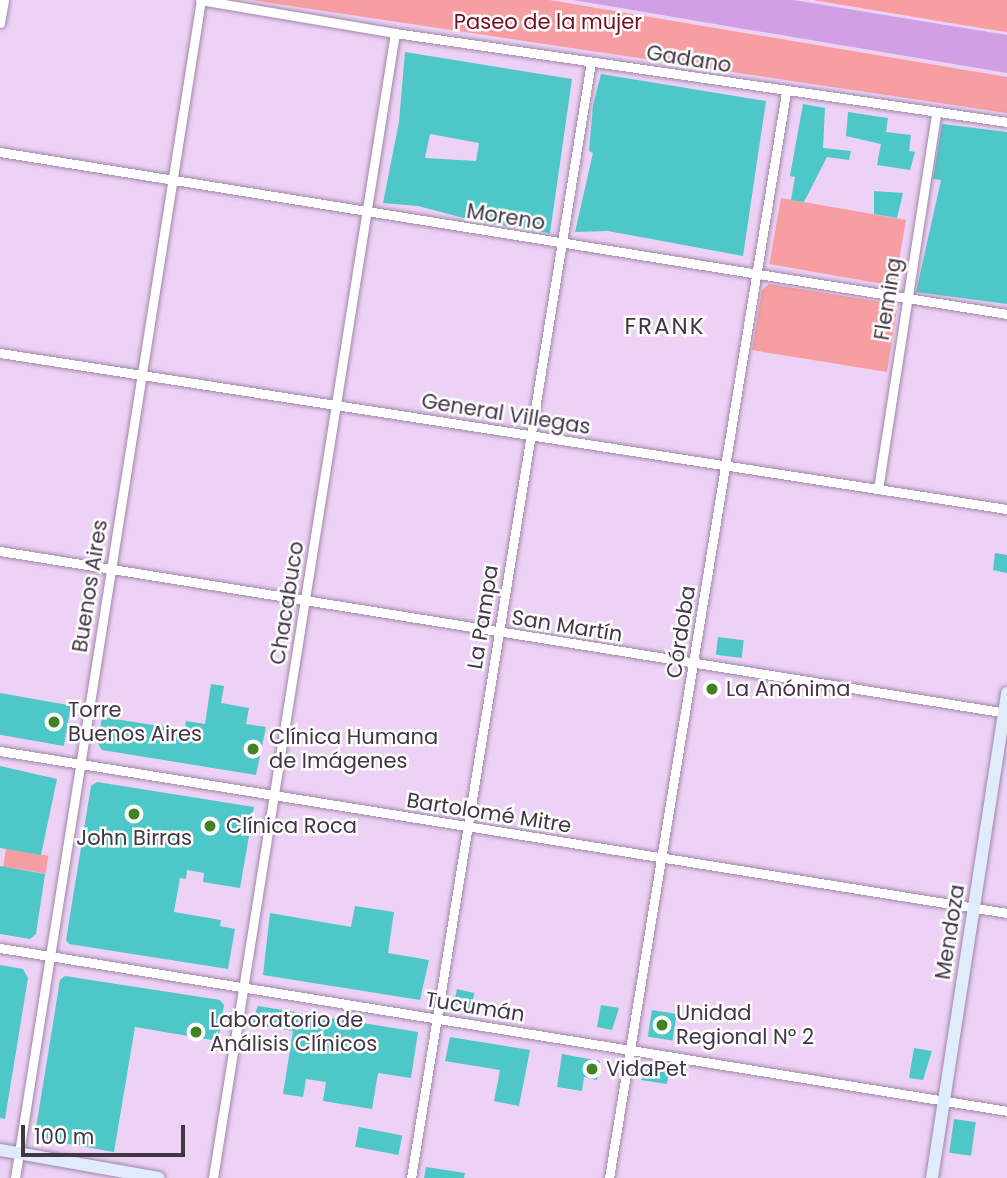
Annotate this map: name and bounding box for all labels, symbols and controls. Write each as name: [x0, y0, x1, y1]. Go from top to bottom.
park label: Paseo de la mujer: [454, 9, 642, 35]
street label: Gadano: [645, 40, 733, 78]
street label: Moreno: [465, 198, 547, 236]
street label: Fleming: [869, 256, 907, 342]
district label: FRANK: [625, 312, 705, 340]
street label: General Villegas: [420, 388, 592, 440]
street label: Buenos Aires: [67, 518, 113, 654]
street label: Chacabuco: [265, 539, 309, 667]
street label: La Pampa: [462, 563, 504, 671]
street label: Córdoba: [661, 584, 701, 680]
street label: San Martín: [510, 605, 624, 647]
place label: La Anónima: [726, 676, 850, 702]
marker: La Anónima: [704, 681, 720, 697]
place label: Torre Buenos Aires: [68, 697, 202, 747]
marker: Torre Buenos Aires: [46, 714, 62, 730]
place label: Clínica Humana de Imágenes: [269, 724, 438, 774]
marker: Clínica Humana de Imágenes: [243, 739, 263, 759]
street label: Bartolomé Mitre: [405, 788, 573, 838]
marker: John Birras: [126, 806, 142, 822]
place label: Clínica Roca: [226, 813, 357, 839]
marker: Clínica Roca: [200, 816, 220, 836]
place label: John Birras: [76, 825, 192, 851]
street label: Mendoza: [930, 883, 970, 981]
street label: Tucumán: [424, 987, 526, 1027]
place label: Unidad Regional N° 2: [676, 1000, 814, 1050]
place label: Laboratorio de Análisis Clínicos: [210, 1007, 377, 1057]
marker: Unidad Regional N° 2: [654, 1017, 670, 1033]
marker: Laboratorio de Análisis Clínicos: [188, 1024, 204, 1040]
place label: VidaPet: [606, 1056, 687, 1082]
marker: VidaPet: [584, 1061, 600, 1077]
scale bar: [24, 1112, 189, 1156]
text: 100 m: [34, 1122, 94, 1151]

